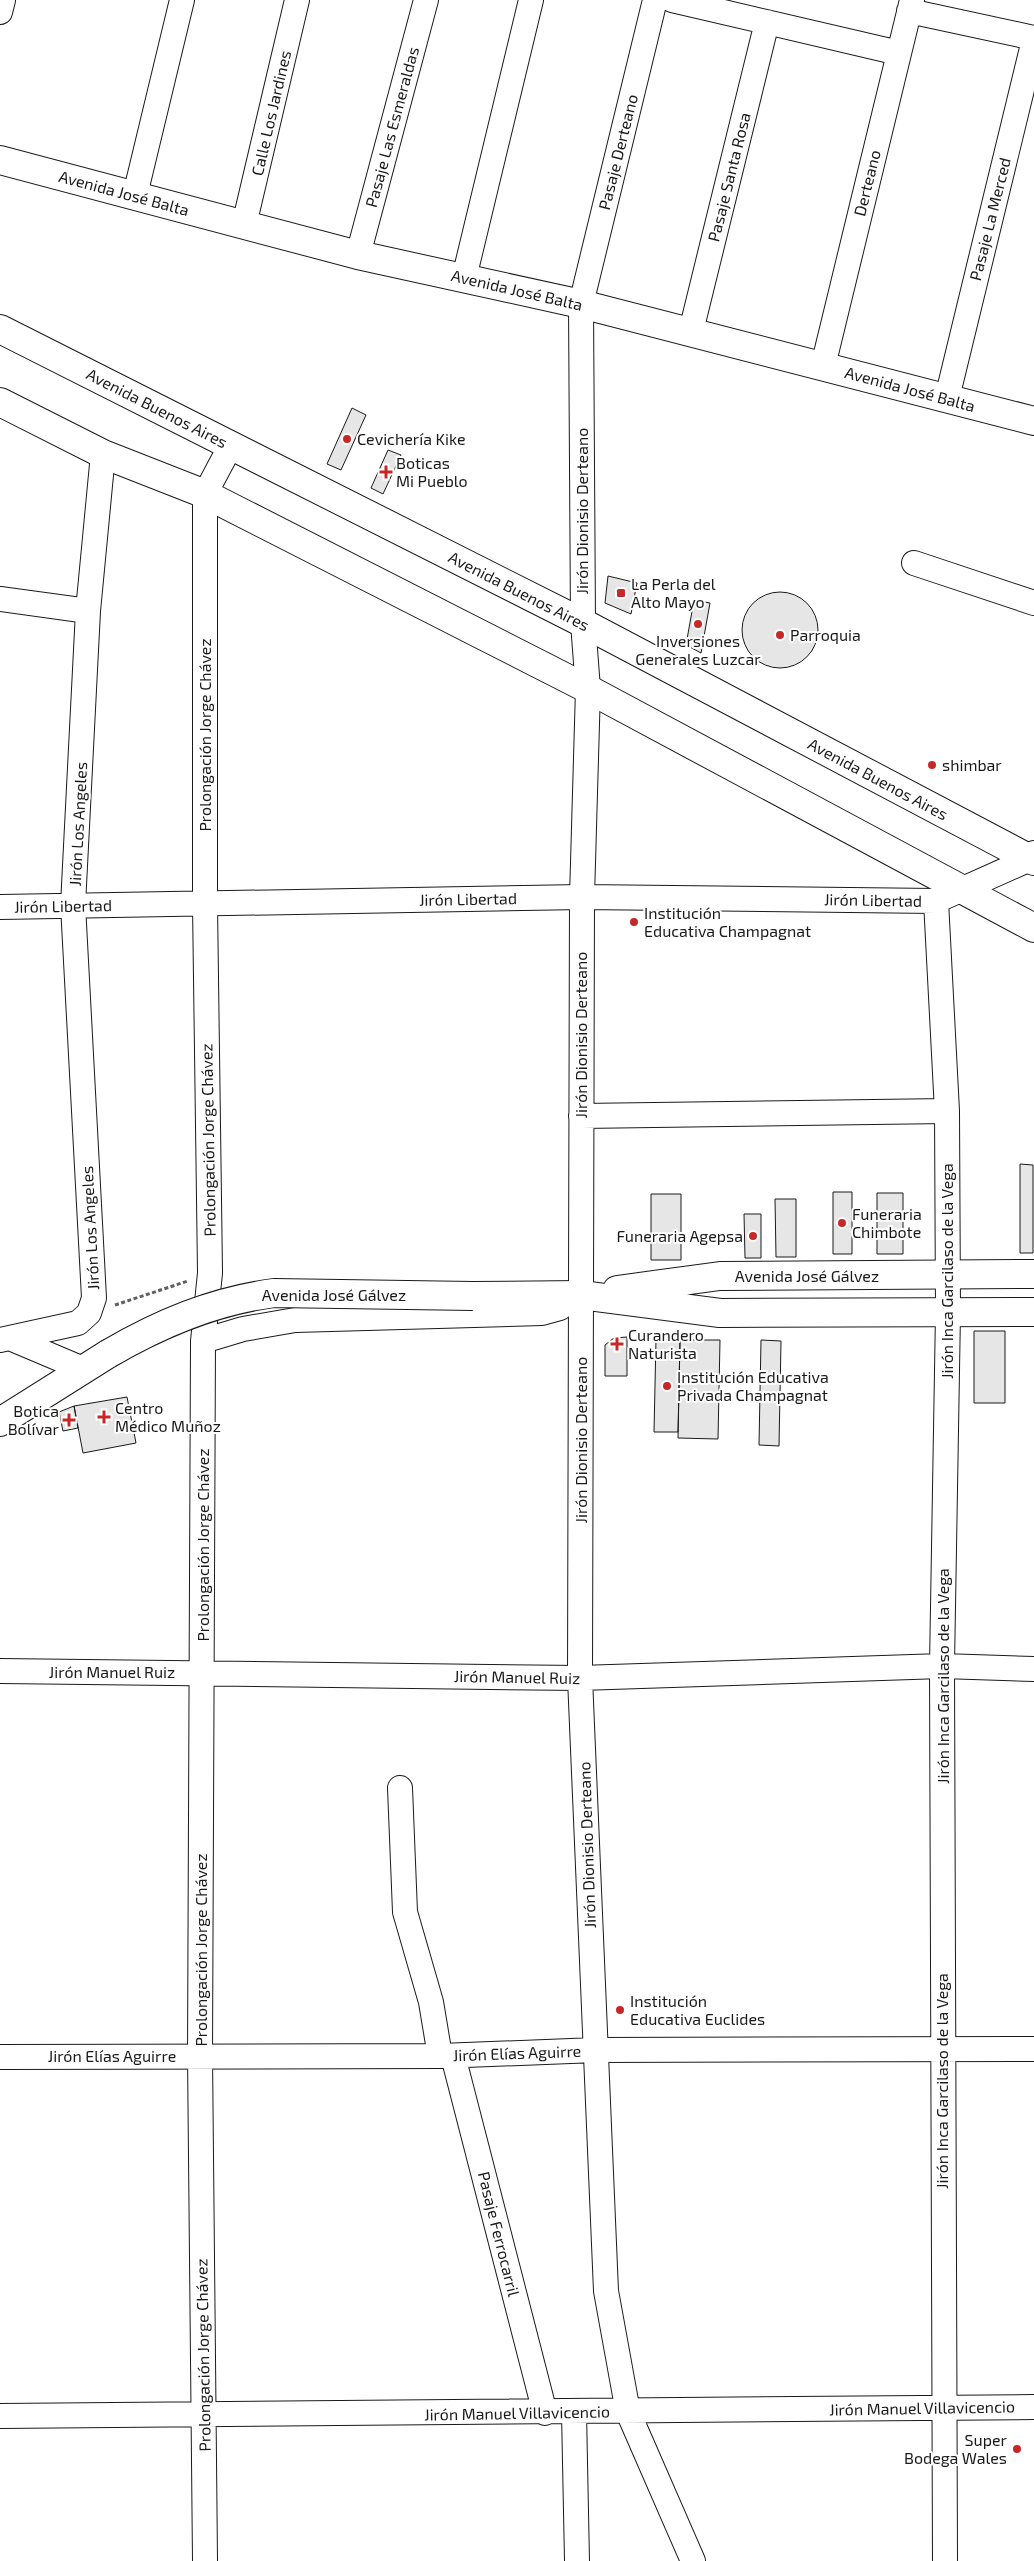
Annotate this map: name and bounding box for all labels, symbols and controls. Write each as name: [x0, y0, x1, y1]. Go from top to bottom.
street label: Pasaje Las Esmeraldas: [361, 44, 423, 210]
street label: Calle Los Jardines: [247, 48, 294, 177]
street label: Pasaje Derteano: [594, 92, 642, 212]
street label: Pasaje Santa Rosa: [703, 110, 755, 244]
street label: Derteano: [849, 148, 884, 218]
street label: Pasaje La Merced: [965, 155, 1015, 283]
street label: Avenida José Balta: [57, 166, 191, 219]
street label: Avenida José Balta: [450, 265, 585, 314]
street label: Avenida José Balta: [843, 362, 977, 415]
street label: Avenida Buenos Aires: [84, 364, 231, 451]
street label: Jirón Dionisio Derteano: [572, 428, 591, 594]
place label: Cevichería Kike: [357, 429, 466, 448]
marker: Cevichería Kike: [341, 433, 353, 445]
place label: Boticas Mi Pueblo: [396, 453, 468, 490]
marker: Boticas Mi Pueblo: [380, 466, 392, 478]
street label: Avenida Buenos Aires: [446, 547, 593, 634]
place label: La Perla del Alto Mayo: [631, 574, 716, 611]
marker: La Perla del Alto Mayo: [615, 587, 627, 599]
marker: Inversiones Generales Luzcar: [692, 618, 704, 630]
place label: Parroquia: [790, 625, 861, 644]
marker: Parroquia: [774, 629, 786, 641]
place label: Inversiones Generales Luzcar: [635, 631, 761, 668]
street label: Prolongación Jorge Chávez: [195, 638, 214, 832]
street label: Avenida Buenos Aires: [805, 734, 951, 823]
place label: shimbar: [942, 755, 1002, 774]
marker: shimbar: [926, 759, 938, 771]
street label: Jirón Los Angeles: [65, 761, 90, 887]
street label: Jirón Libertad: [419, 888, 517, 909]
street label: Jirón Libertad: [824, 889, 922, 910]
street label: Jirón Libertad: [14, 895, 112, 916]
place label: Institución Educativa Champagnat: [644, 903, 811, 940]
marker: Institución Educativa Champagnat: [628, 916, 640, 928]
street label: Jirón Dionisio Derteano: [571, 952, 590, 1118]
street label: Prolongación Jorge Chávez: [196, 1043, 219, 1237]
street label: Jirón Inca Garcilaso de la Vega: [937, 1163, 956, 1379]
street label: Jirón Los Angeles: [77, 1165, 102, 1291]
place label: Funeraria Chimbote: [852, 1204, 922, 1241]
marker: Funeraria Chimbote: [836, 1217, 848, 1229]
place label: Funeraria Agepsa: [616, 1226, 743, 1245]
marker: Funeraria Agepsa: [747, 1230, 759, 1242]
street label: Avenida José Gálvez: [735, 1266, 879, 1285]
street label: Avenida José Gálvez: [262, 1285, 406, 1304]
place label: Curandero Naturista: [628, 1325, 704, 1362]
marker: Curandero Naturista: [610, 1337, 624, 1351]
street label: Jirón Dionisio Derteano: [571, 1357, 590, 1523]
place label: Institución Educativa Privada Champagnat: [677, 1367, 829, 1404]
marker: Institución Educativa Privada Champagnat: [661, 1380, 673, 1392]
place label: Centro Médico Muñoz: [115, 1398, 221, 1435]
place label: Botica Bolívar: [8, 1401, 60, 1438]
marker: Centro Médico Muñoz: [97, 1410, 111, 1424]
marker: Botica Bolívar: [63, 1414, 75, 1426]
street label: Prolongación Jorge Chávez: [193, 1448, 212, 1642]
street label: Jirón Inca Garcilaso de la Vega: [933, 1568, 952, 1784]
street label: Jirón Manuel Ruiz: [49, 1662, 175, 1681]
street label: Jirón Manuel Ruiz: [454, 1666, 580, 1687]
street label: Jirón Dionisio Derteano: [574, 1761, 599, 1929]
street label: Prolongación Jorge Chávez: [191, 1853, 210, 2047]
street label: Jirón Inca Garcilaso de la Vega: [932, 1973, 951, 2189]
place label: Institución Educativa Euclides: [630, 1991, 765, 2028]
marker: Institución Educativa Euclides: [614, 2004, 626, 2016]
street label: Jirón Elías Aguirre: [452, 2041, 582, 2064]
street label: Jirón Elías Aguirre: [48, 2046, 176, 2065]
street label: Pasaje Ferrocarril: [474, 2169, 524, 2299]
street label: Prolongación Jorge Chávez: [191, 2258, 214, 2452]
street label: Jirón Manuel Villavicencio: [829, 2396, 1015, 2419]
street label: Jirón Manuel Villavicencio: [424, 2401, 610, 2424]
place label: Super Bodega Wales: [904, 2430, 1008, 2467]
marker: Super Bodega Wales: [1011, 2443, 1023, 2455]

